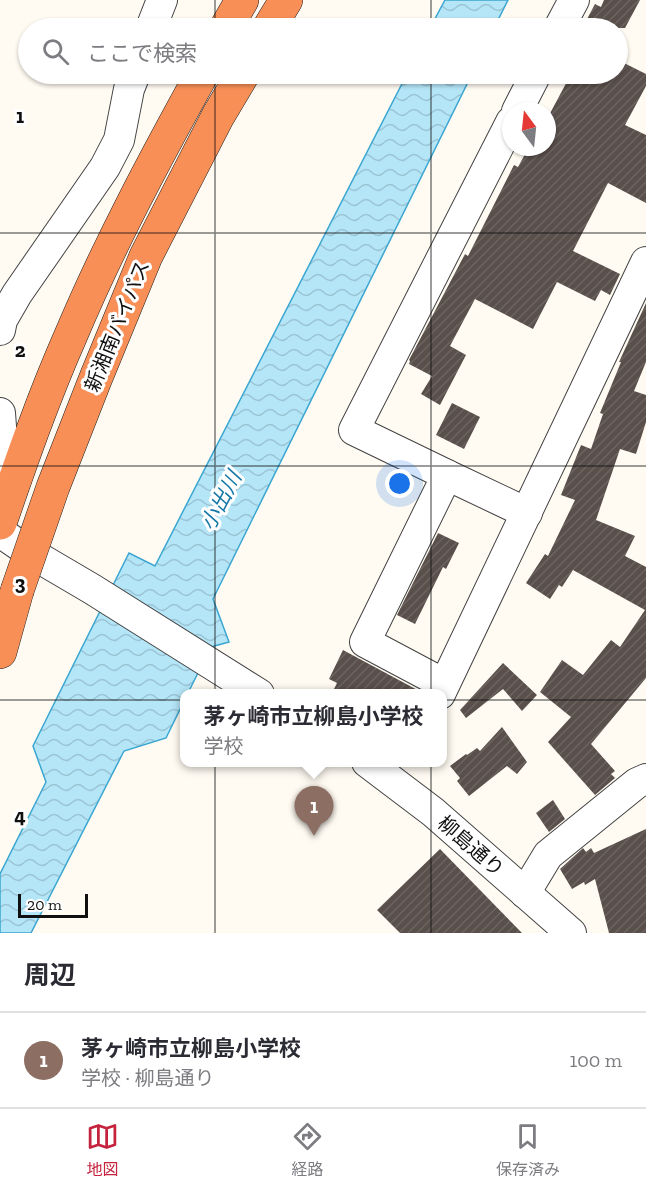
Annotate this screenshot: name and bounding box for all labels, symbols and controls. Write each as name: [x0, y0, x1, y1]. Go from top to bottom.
search box: [18, 18, 628, 84]
icon: search: [39, 35, 72, 68]
text: ここで検索: [87, 40, 197, 67]
north arrow: [502, 102, 556, 156]
text: 1: [16, 104, 24, 128]
street label: 新湘南バイパス: [80, 257, 154, 395]
text: 2: [15, 338, 26, 362]
water label: 小出川: [195, 465, 247, 534]
your location: [385, 469, 414, 498]
text: 3: [15, 571, 26, 595]
popup: [180, 689, 447, 767]
text: 茅ヶ崎市立柳島小学校: [203, 703, 424, 730]
text: 学校: [203, 734, 243, 758]
pin: 1: [294, 786, 334, 836]
text: 4: [14, 804, 26, 828]
street label: 柳島通り: [433, 811, 509, 881]
scale bar: [18, 891, 88, 918]
text: 20 m: [27, 895, 62, 914]
text: 周辺: [24, 959, 76, 991]
text: 茅ヶ崎市立柳島小学校: [81, 1035, 301, 1062]
text: 1: [39, 1048, 48, 1072]
text: 100 m: [569, 1048, 622, 1072]
text: 学校 · 柳島通り: [81, 1066, 214, 1090]
tab: 地図: [86, 1120, 119, 1180]
tab: 経路: [291, 1120, 324, 1180]
tab: 保存済み: [496, 1120, 560, 1180]

